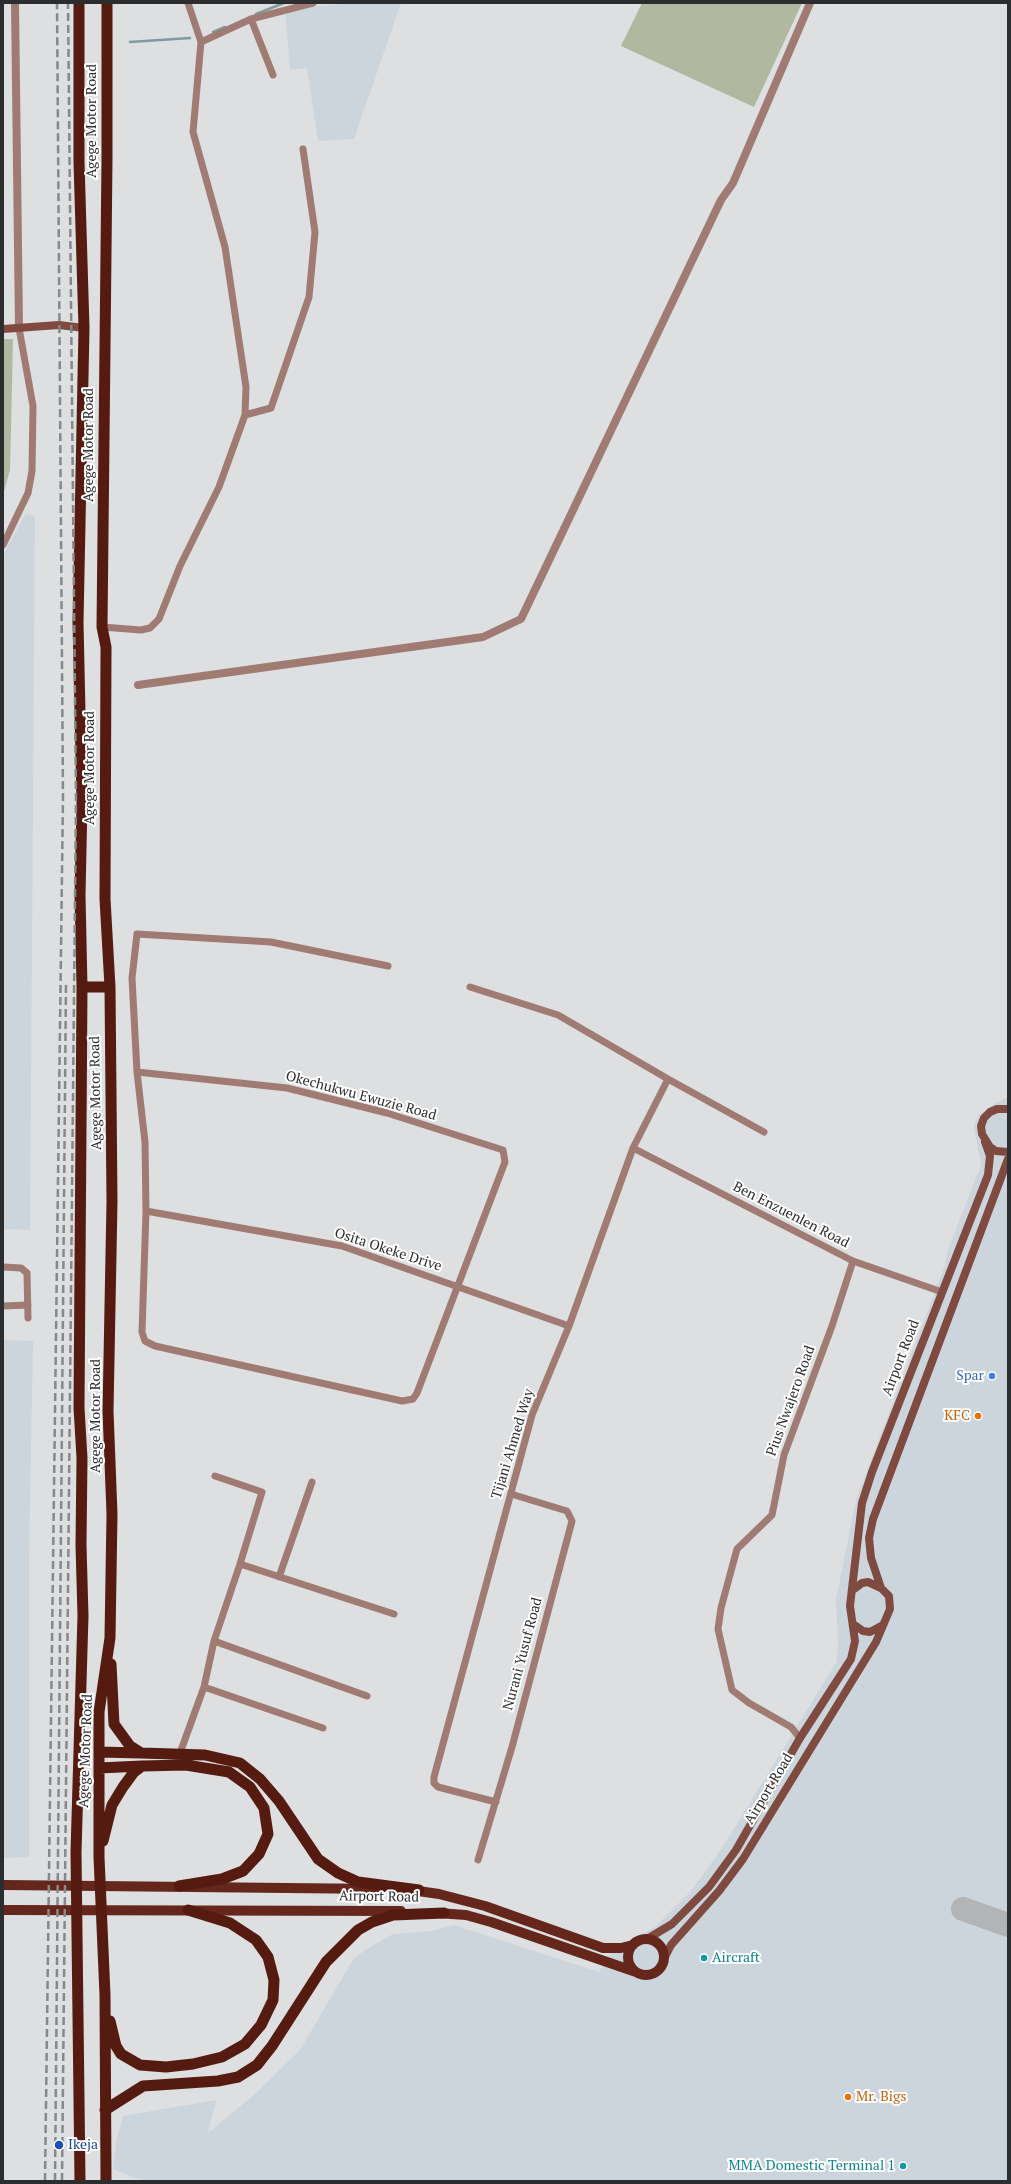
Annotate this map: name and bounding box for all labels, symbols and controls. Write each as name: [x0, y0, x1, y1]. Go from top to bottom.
street label: Agege Motor Road: [84, 64, 100, 178]
street label: Agege Motor Road: [81, 388, 97, 502]
street label: Agege Motor Road: [82, 711, 98, 825]
street label: Agege Motor Road: [87, 1036, 105, 1150]
street label: Okechukwu Ewuzie Road: [284, 1068, 438, 1124]
street label: Ben Enzuenlen Road: [730, 1178, 852, 1252]
street label: Osita Okeke Drive: [332, 1225, 444, 1275]
street label: Airport Road: [879, 1318, 923, 1398]
street label: Pius Nwajero Road: [763, 1343, 819, 1459]
street label: Agege Motor Road: [88, 1359, 104, 1473]
place label: Spar: [956, 1368, 984, 1384]
marker: Spar: [987, 1371, 997, 1381]
street label: Tijani Ahmed Way: [488, 1387, 538, 1501]
place label: KFC: [944, 1408, 970, 1424]
marker: KFC: [973, 1411, 983, 1421]
street label: Nurani Yusuf Road: [500, 1596, 546, 1712]
street label: Agege Motor Road: [76, 1694, 96, 1808]
street label: Airport Road: [741, 1750, 797, 1828]
street label: Airport Road: [339, 1888, 419, 1906]
place label: Aircraft: [712, 1950, 760, 1966]
marker: Aircraft: [699, 1953, 709, 1963]
place label: Mr. Bigs: [856, 2089, 907, 2105]
marker: Mr. Bigs: [843, 2092, 853, 2102]
place label: Ikeja: [68, 2137, 98, 2153]
marker: Ikeja: [53, 2139, 65, 2151]
place label: MMA Domestic Terminal 1: [729, 2158, 895, 2174]
marker: MMA Domestic Terminal 1: [898, 2161, 908, 2171]

